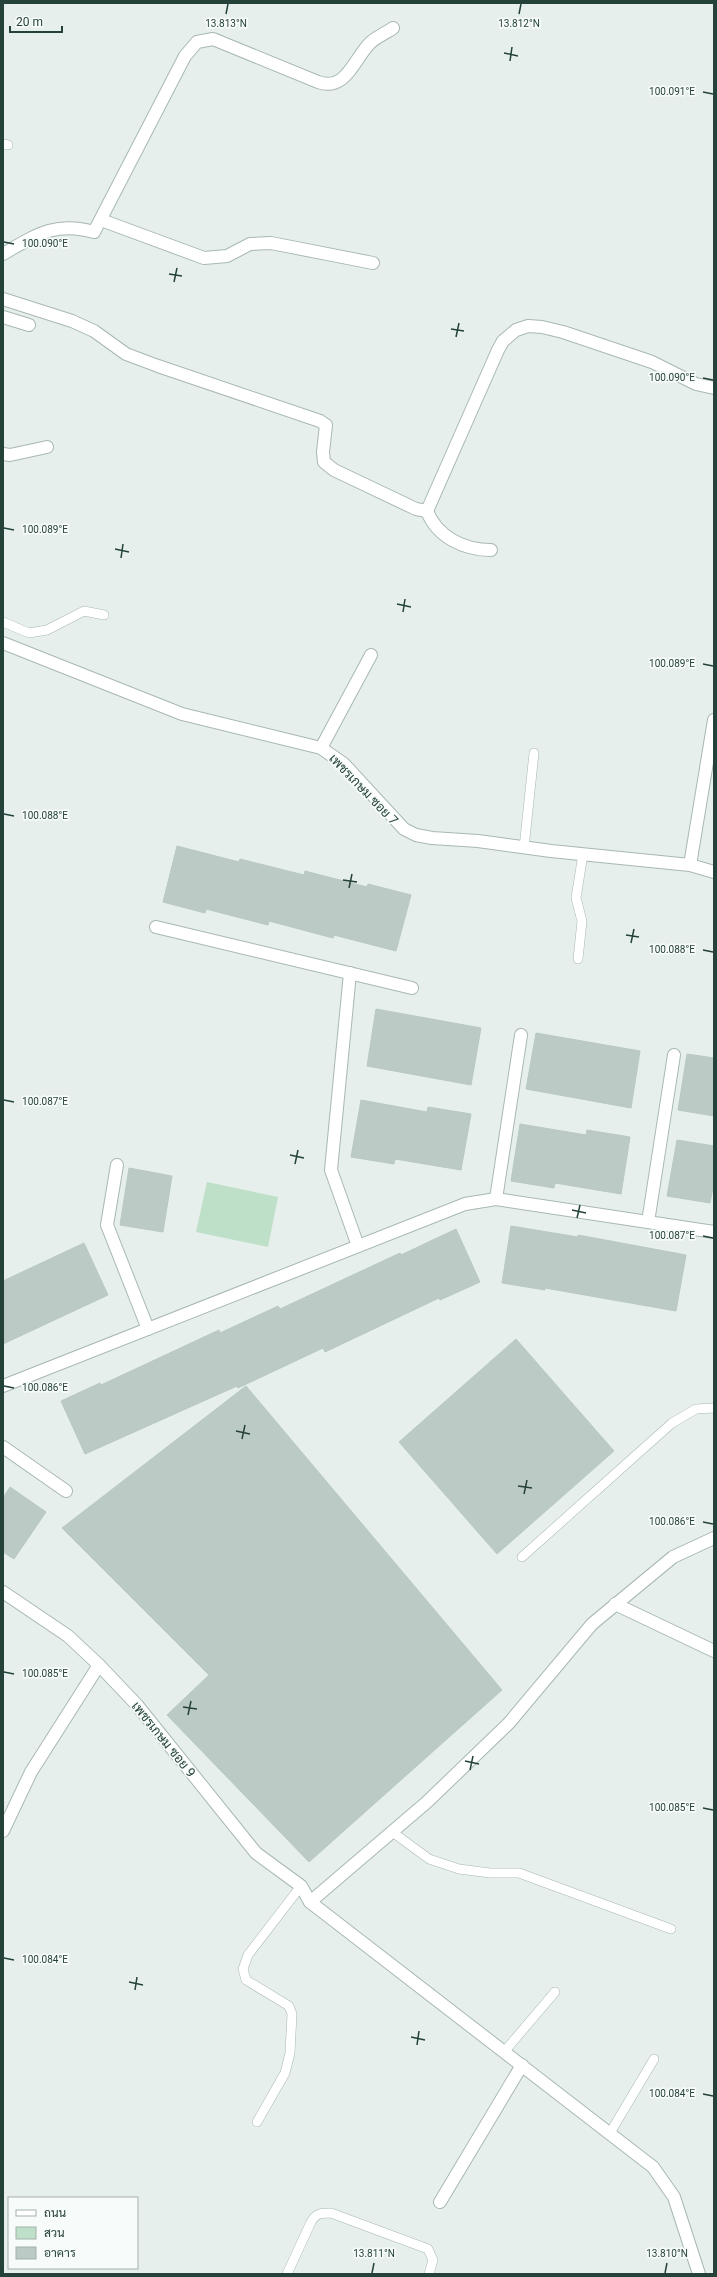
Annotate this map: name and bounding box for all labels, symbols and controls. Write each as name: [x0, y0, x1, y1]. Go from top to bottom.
scale bar: [10, 8, 62, 34]
text: 20 m: [16, 15, 43, 29]
text: 13.813°N: [205, 18, 247, 29]
text: 13.812°N: [498, 18, 540, 29]
text: 100.091°E: [649, 86, 695, 97]
text: 100.090°E: [22, 238, 68, 249]
text: 100.090°E: [649, 372, 695, 383]
text: 100.089°E: [22, 524, 68, 535]
text: 100.089°E: [649, 658, 695, 669]
street label: เพชรเกษม ซอย 7: [326, 751, 401, 828]
text: 100.088°E: [22, 810, 68, 821]
text: 100.088°E: [649, 944, 695, 955]
text: 100.087°E: [22, 1096, 68, 1107]
text: 100.087°E: [649, 1230, 695, 1241]
text: 100.086°E: [22, 1382, 68, 1393]
text: 100.086°E: [649, 1516, 695, 1527]
text: 100.085°E: [22, 1668, 68, 1679]
street label: เพชรเกษม ซอย 9: [129, 1699, 199, 1780]
text: 100.085°E: [649, 1802, 695, 1813]
text: 100.084°E: [22, 1954, 68, 1965]
text: 100.084°E: [649, 2088, 695, 2099]
legend: [8, 2197, 138, 2269]
text: ถนน: [44, 2206, 67, 2220]
text: สวน: [44, 2226, 65, 2240]
text: อาคาร: [44, 2246, 76, 2260]
text: 13.811°N: [353, 2248, 395, 2259]
text: 13.810°N: [646, 2248, 688, 2259]

